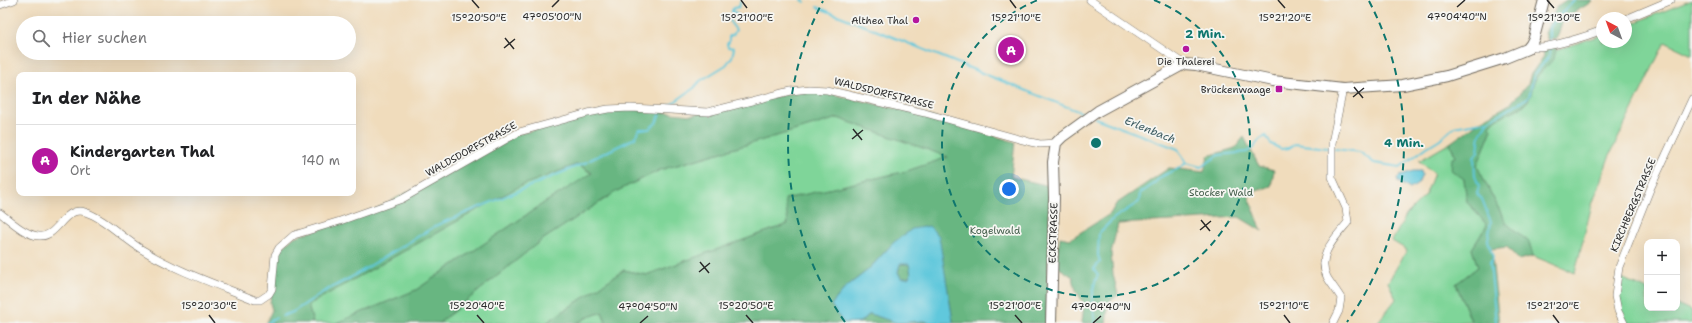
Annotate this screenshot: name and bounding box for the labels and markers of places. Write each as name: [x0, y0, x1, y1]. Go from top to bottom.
place label: Althea Thal: [851, 14, 908, 27]
marker: Althea Thal: [911, 15, 921, 25]
pin: A: [998, 35, 1024, 65]
marker: Die Thalerei: [1181, 44, 1191, 54]
place label: Die Thalerei: [1157, 55, 1215, 68]
place label: Brückenwaage: [1201, 83, 1271, 96]
marker: Brückenwaage: [1274, 84, 1284, 94]
centre of rings: [1089, 136, 1103, 150]

